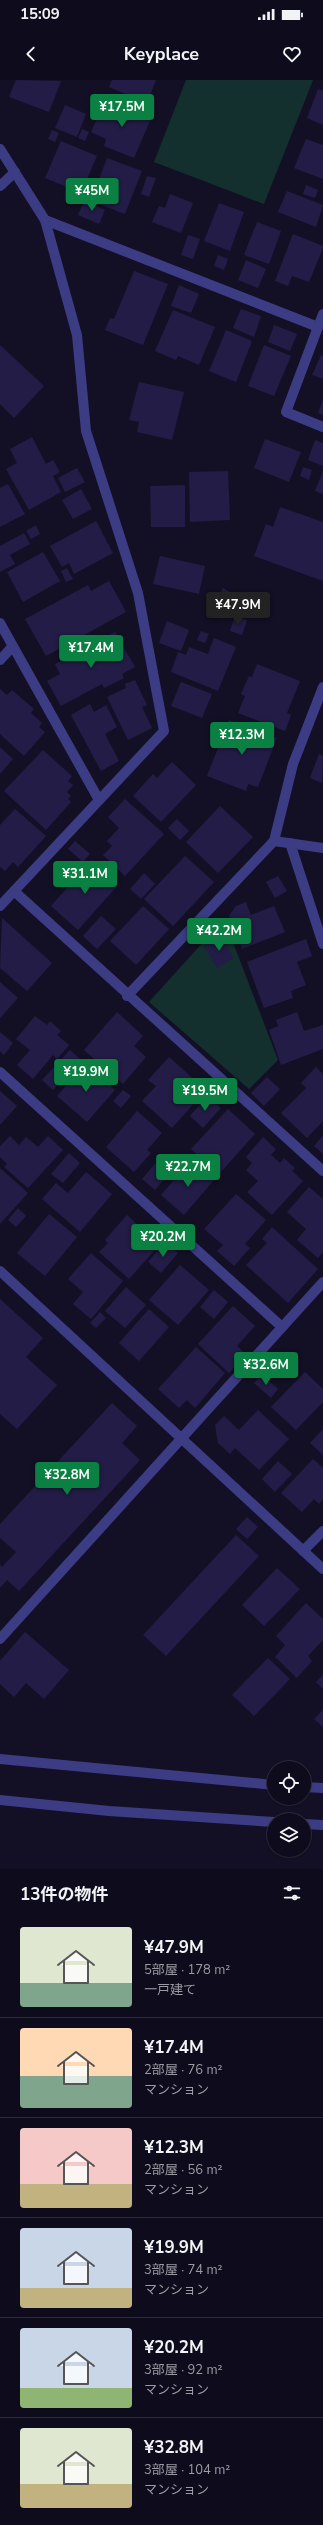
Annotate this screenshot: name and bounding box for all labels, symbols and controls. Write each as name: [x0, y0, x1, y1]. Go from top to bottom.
text: 15:09: [20, 4, 60, 24]
text: Keyplace: [124, 42, 199, 66]
icon: back: [20, 43, 42, 65]
icon: heart: [281, 43, 303, 65]
pin: ¥17.5M: [89, 94, 155, 128]
text: ¥17.5M: [99, 98, 145, 116]
pin: ¥45M: [68, 178, 116, 212]
text: ¥45M: [75, 182, 109, 200]
pin: ¥47.9M: [205, 592, 271, 626]
text: ¥47.9M: [215, 596, 261, 614]
pin: ¥17.4M: [58, 635, 124, 669]
text: ¥17.4M: [68, 639, 114, 657]
pin: ¥12.3M: [209, 722, 275, 756]
text: ¥12.3M: [219, 726, 265, 744]
pin: ¥31.1M: [52, 861, 118, 895]
text: ¥31.1M: [62, 865, 108, 883]
pin: ¥42.2M: [186, 918, 252, 952]
text: ¥42.2M: [196, 922, 242, 940]
pin: ¥19.9M: [53, 1059, 119, 1093]
text: ¥19.9M: [63, 1063, 109, 1081]
pin: ¥19.5M: [172, 1078, 238, 1112]
text: ¥19.5M: [182, 1082, 228, 1100]
pin: ¥22.7M: [155, 1154, 221, 1188]
text: ¥22.7M: [165, 1158, 211, 1176]
pin: ¥20.2M: [130, 1224, 196, 1258]
text: ¥20.2M: [140, 1228, 186, 1246]
pin: ¥32.6M: [233, 1352, 299, 1386]
text: ¥32.6M: [243, 1356, 289, 1374]
pin: ¥32.8M: [34, 1462, 100, 1496]
text: ¥32.8M: [44, 1466, 90, 1484]
map controls: [267, 1761, 311, 1857]
button: locate: [267, 1761, 311, 1805]
button: layers: [267, 1813, 311, 1857]
icon: filters: [281, 1882, 303, 1904]
text: 13件の物件: [20, 1883, 108, 1906]
text: ¥47.9M: [144, 1936, 204, 1959]
icon: home: [52, 1943, 100, 1991]
text: 5部屋 · 178 m²: [144, 1961, 230, 1979]
text: 一戸建て: [144, 1981, 196, 1999]
text: ¥17.4M: [144, 2036, 204, 2059]
icon: home: [52, 2044, 100, 2092]
text: 2部屋 · 76 m²: [144, 2061, 222, 2079]
text: マンション: [144, 2081, 209, 2099]
text: ¥12.3M: [144, 2136, 204, 2159]
icon: home: [52, 2144, 100, 2192]
text: 2部屋 · 56 m²: [144, 2161, 222, 2179]
text: マンション: [144, 2181, 209, 2199]
text: ¥19.9M: [144, 2236, 204, 2259]
icon: home: [52, 2244, 100, 2292]
text: 3部屋 · 74 m²: [144, 2261, 222, 2279]
text: マンション: [144, 2281, 209, 2299]
text: ¥20.2M: [144, 2336, 204, 2359]
icon: home: [52, 2344, 100, 2392]
text: 3部屋 · 92 m²: [144, 2361, 222, 2379]
text: マンション: [144, 2381, 209, 2399]
text: ¥32.8M: [144, 2436, 204, 2459]
icon: home: [52, 2444, 100, 2492]
text: 3部屋 · 104 m²: [144, 2461, 230, 2479]
text: マンション: [144, 2481, 209, 2499]

